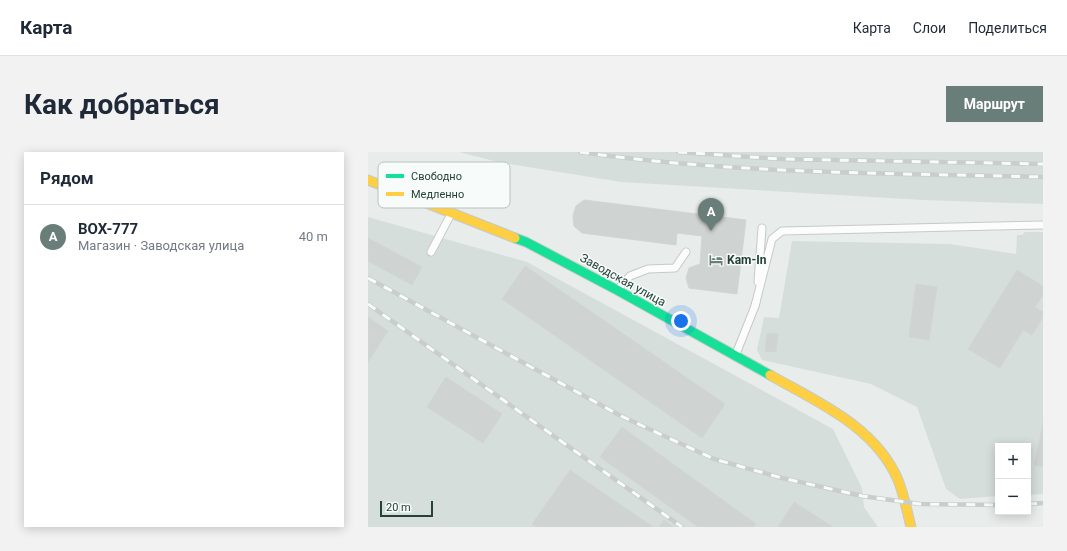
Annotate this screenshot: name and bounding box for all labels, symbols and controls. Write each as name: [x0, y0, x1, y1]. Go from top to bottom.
text: Карта: [20, 16, 72, 39]
text: Карта: [853, 20, 891, 36]
text: Слои: [913, 20, 946, 36]
text: Поделиться: [968, 20, 1047, 36]
button: Маршрут: [946, 86, 1043, 122]
text: Как добраться: [24, 88, 220, 121]
legend: [378, 162, 510, 208]
text: Рядом: [40, 168, 94, 188]
text: Свободно: [411, 170, 462, 183]
text: Медленно: [411, 188, 464, 201]
pin: A: [698, 198, 724, 231]
text: ВОХ-777: [78, 220, 138, 238]
text: A: [49, 229, 57, 244]
text: 40 m: [299, 229, 328, 244]
text: Магазин · Заводская улица: [78, 238, 244, 253]
street label: Заводская улица: [578, 251, 668, 309]
hotel icon: Kam-In: [708, 252, 724, 268]
place label: Kam-In: [727, 253, 767, 267]
your location: [671, 311, 691, 331]
map controls: [995, 443, 1031, 515]
button: +: [995, 443, 1031, 479]
button: −: [995, 479, 1031, 515]
scale bar: [380, 499, 433, 518]
text: 20 m: [386, 501, 411, 514]

